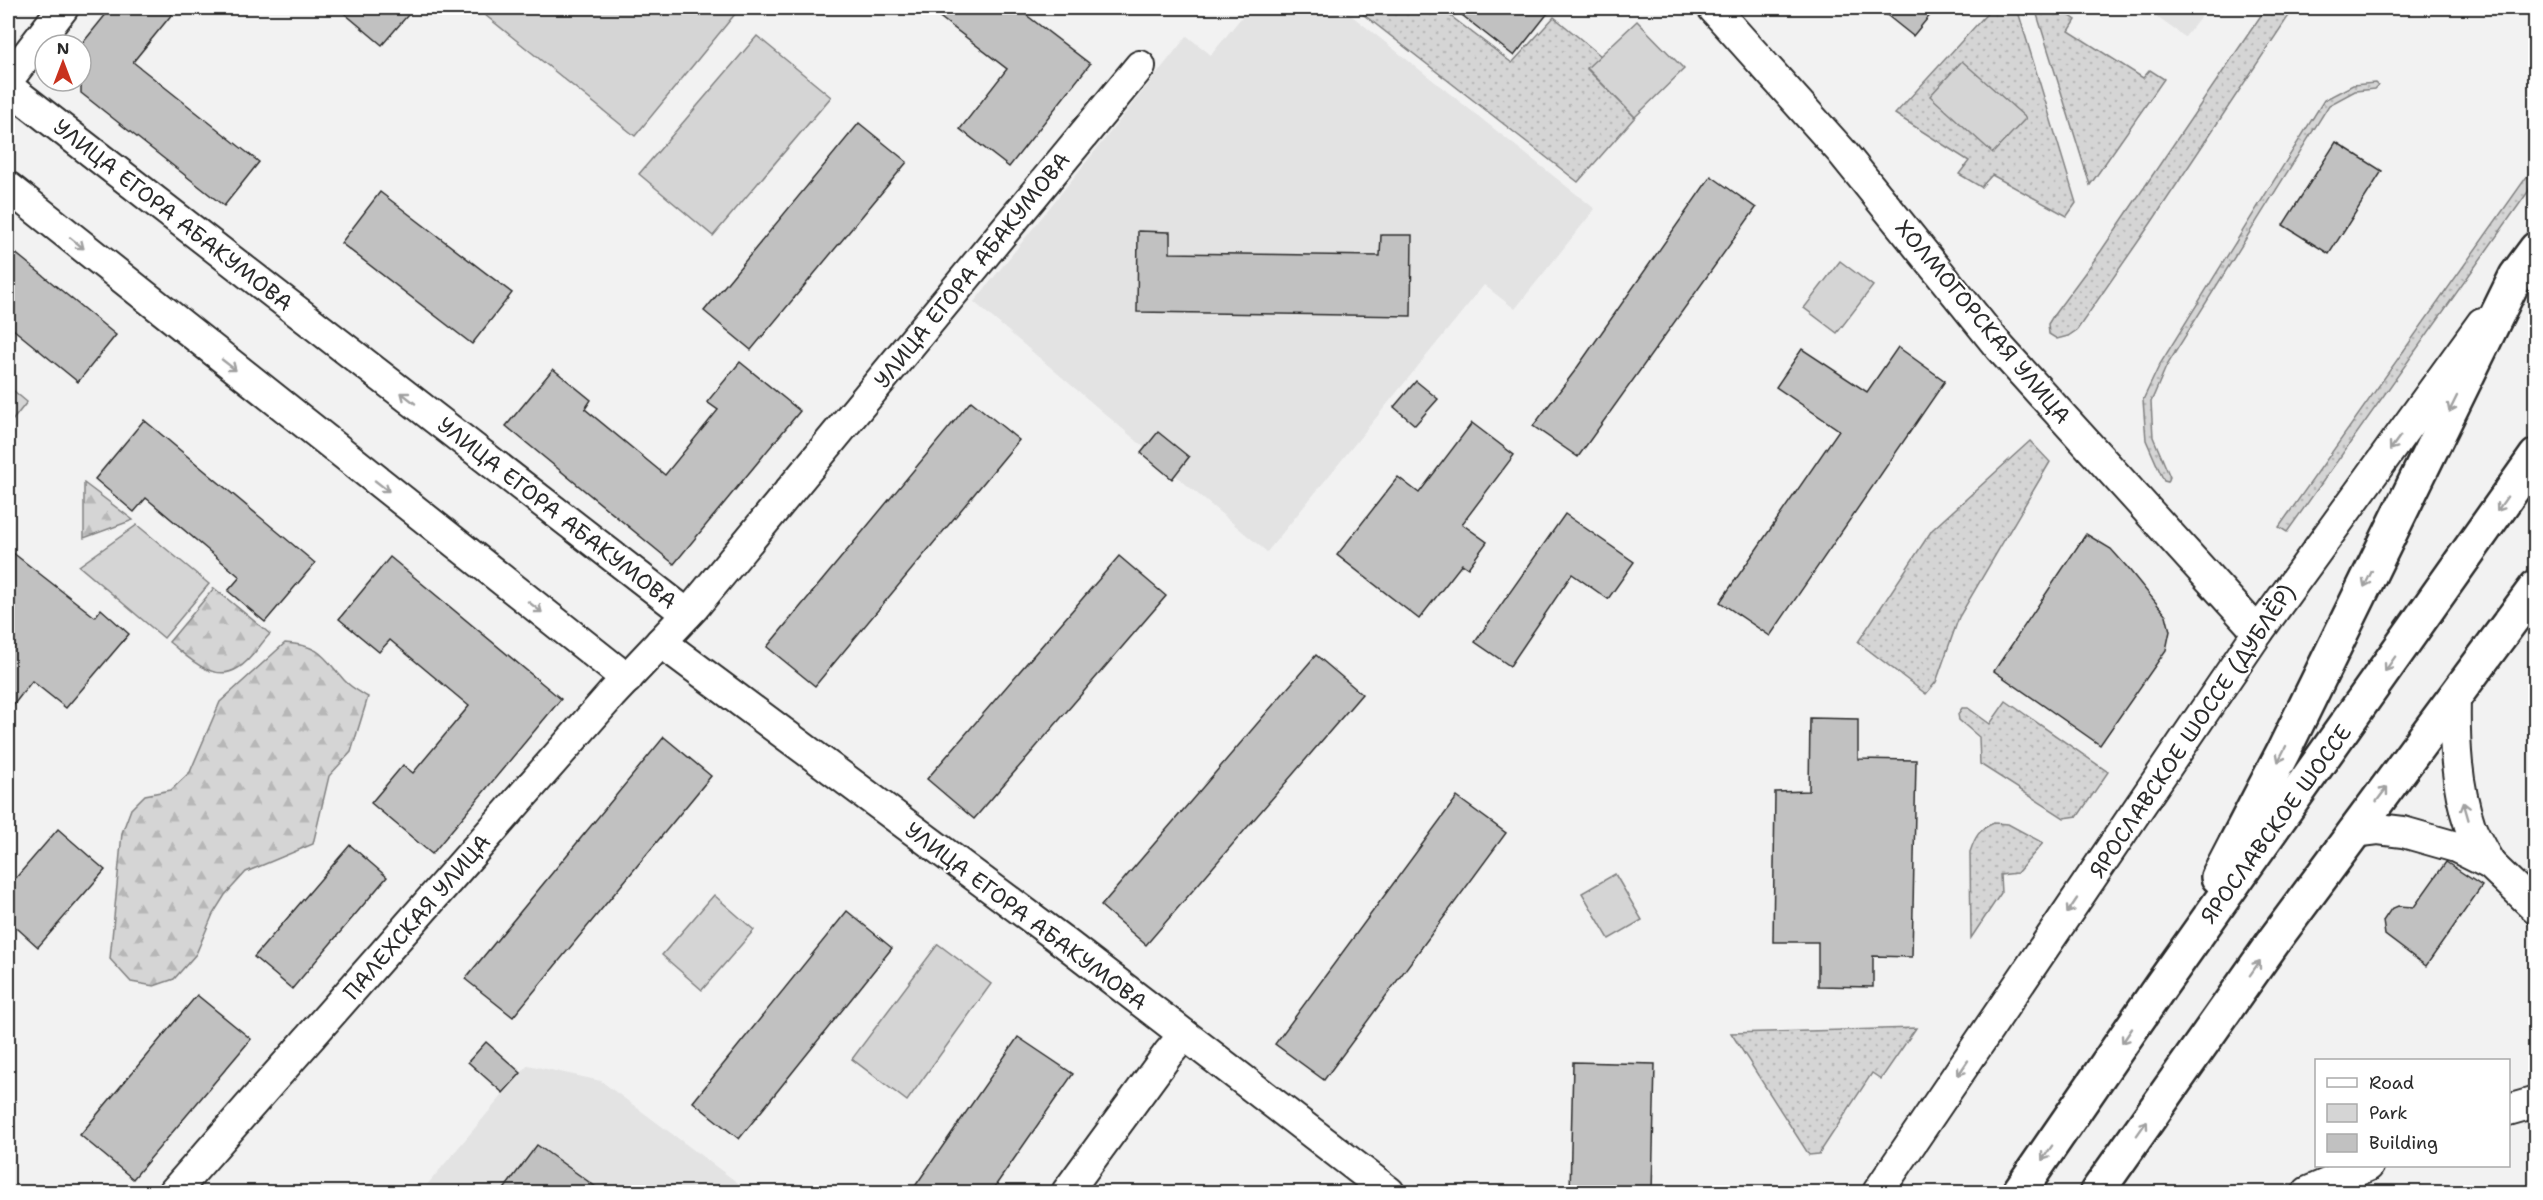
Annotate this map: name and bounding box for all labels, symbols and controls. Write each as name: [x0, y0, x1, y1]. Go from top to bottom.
north arrow: [33, 33, 93, 93]
text: N: [57, 38, 69, 59]
street label: УЛИЦА ЕГОРА АБАКУМОВА: [47, 112, 299, 318]
street label: УЛИЦА ЕГОРА АБАКУМОВА: [868, 146, 1076, 394]
street label: ХОЛМОГОРСКАЯ УЛИЦА: [1889, 214, 2077, 430]
one-way arrow: [69, 236, 84, 250]
one-way arrow: [221, 358, 237, 371]
one-way arrow: [401, 392, 417, 405]
one-way arrow: [2447, 395, 2459, 413]
street label: УЛИЦА ЕГОРА АБАКУМОВА: [431, 410, 683, 616]
one-way arrow: [2389, 434, 2402, 450]
one-way arrow: [374, 479, 390, 492]
one-way arrow: [2496, 496, 2508, 512]
one-way arrow: [2361, 570, 2373, 588]
street label: ЯРОСЛАВСКОЕ ШОССЕ (ДУБЛЁР): [2084, 579, 2300, 883]
one-way arrow: [527, 600, 543, 613]
one-way arrow: [2384, 655, 2396, 672]
street label: ЯРОСЛАВСКОЕ ШОССЕ: [2195, 719, 2357, 929]
one-way arrow: [2275, 745, 2287, 763]
one-way arrow: [2375, 786, 2388, 802]
one-way arrow: [2460, 801, 2471, 820]
street label: УЛИЦА ЕГОРА АБАКУМОВА: [899, 815, 1153, 1017]
street label: ПАЛЕХСКАЯ УЛИЦА: [337, 828, 497, 1006]
one-way arrow: [2066, 898, 2078, 914]
one-way arrow: [2248, 961, 2261, 977]
one-way arrow: [2121, 1027, 2133, 1043]
one-way arrow: [1956, 1059, 1968, 1076]
legend: [2315, 1059, 2510, 1167]
text: Road: [2369, 1071, 2414, 1095]
text: Park: [2369, 1101, 2408, 1125]
one-way arrow: [2136, 1120, 2148, 1136]
text: Building: [2369, 1131, 2438, 1155]
one-way arrow: [2041, 1144, 2053, 1161]

